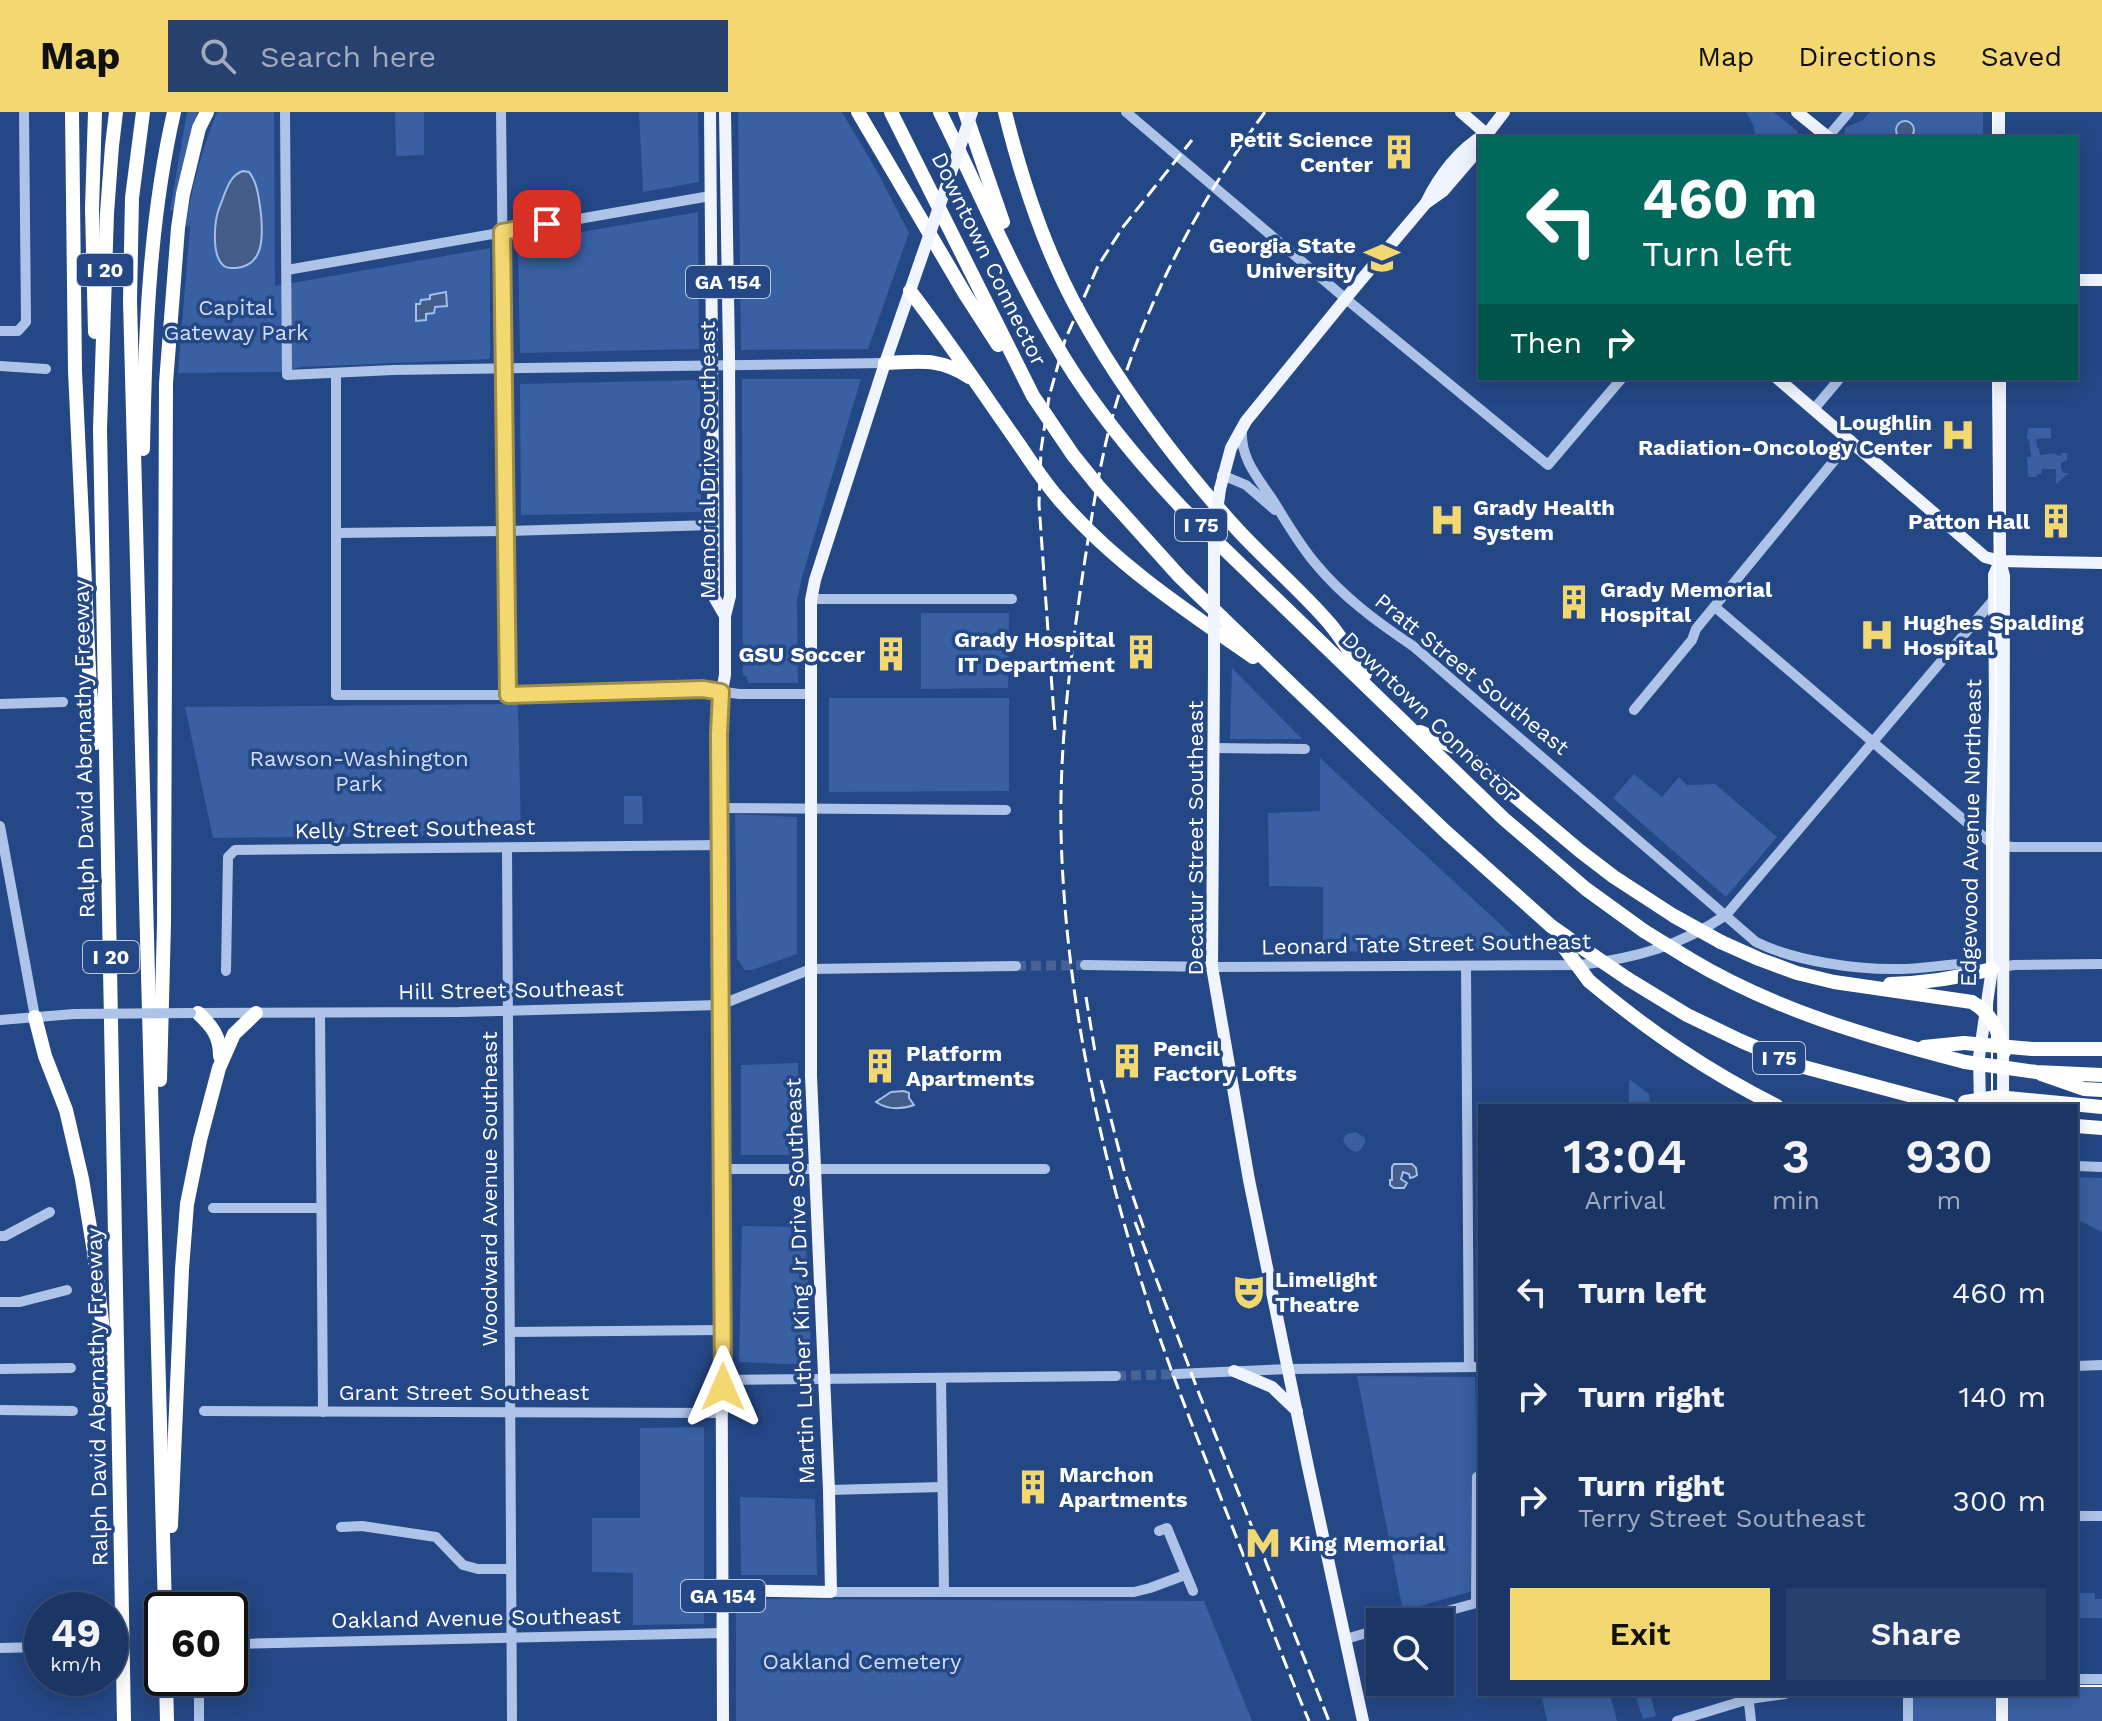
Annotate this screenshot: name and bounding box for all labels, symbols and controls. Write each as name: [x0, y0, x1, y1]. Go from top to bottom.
search box: [168, 20, 728, 92]
text: Map: [40, 34, 120, 78]
icon: search: [196, 34, 240, 78]
text: Search here: [260, 39, 436, 74]
text: Map: [1697, 40, 1754, 73]
text: Directions: [1798, 40, 1937, 73]
text: Saved: [1981, 40, 2062, 73]
place label: Petit Science Center: [1229, 127, 1374, 177]
building icon: Petit Science Center: [1380, 133, 1418, 171]
street label: Downtown Connector: [926, 148, 1052, 370]
text: 460 m: [1642, 166, 1817, 232]
icon: left: [1510, 168, 1614, 272]
pin: [513, 190, 581, 258]
icon: arrive: [525, 202, 569, 246]
place label: Georgia State University: [1209, 233, 1357, 283]
text: Turn left: [1642, 233, 1792, 275]
school or university icon: Georgia State University: [1363, 239, 1401, 277]
road number: I 20: [77, 254, 133, 286]
road number: GA 154: [686, 266, 770, 298]
park label: Capital Gateway Park: [163, 295, 309, 345]
icon: right: [1598, 320, 1642, 364]
street label: Memorial Drive Southeast: [695, 321, 720, 599]
text: Then: [1510, 325, 1582, 360]
place label: Loughlin Radiation-Oncology Center: [1638, 410, 1933, 460]
hospital icon: Loughlin Radiation-Oncology Center: [1939, 416, 1977, 454]
place label: Grady Health System: [1473, 495, 1615, 545]
hospital icon: Grady Health System: [1428, 501, 1466, 539]
building icon: Patton Hall: [2037, 502, 2075, 540]
road number: I 75: [1175, 509, 1227, 541]
place label: Patton Hall: [1908, 509, 2031, 534]
place label: Grady Memorial Hospital: [1600, 577, 1773, 627]
street label: Ralph David Abernathy Freeway: [69, 579, 99, 918]
building icon: Grady Memorial Hospital: [1555, 583, 1593, 621]
street label: Pratt Street Southeast: [1370, 588, 1574, 760]
place label: Hughes Spalding Hospital: [1903, 610, 2084, 660]
hospital icon: Hughes Spalding Hospital: [1858, 616, 1896, 654]
place label: Grady Hospital IT Department: [954, 627, 1116, 677]
street label: Downtown Connector: [1337, 627, 1523, 807]
building icon: Grady Hospital IT Department: [1122, 633, 1160, 671]
building icon: GSU Soccer: [872, 635, 910, 673]
place label: GSU Soccer: [738, 642, 866, 667]
street label: Edgewood Avenue Northeast: [1956, 679, 1986, 987]
street label: Decatur Street Southeast: [1183, 700, 1208, 976]
park label: Rawson-Washington Park: [249, 746, 469, 796]
street label: Kelly Street Southeast: [294, 814, 536, 844]
street label: Leonard Tate Street Southeast: [1261, 929, 1591, 959]
road number: I 20: [83, 941, 139, 973]
street label: Hill Street Southeast: [398, 976, 624, 1004]
street label: Woodward Avenue Southeast: [477, 1031, 502, 1347]
place label: Pencil Factory Lofts: [1153, 1036, 1297, 1086]
place label: Platform Apartments: [906, 1041, 1035, 1091]
building icon: Pencil Factory Lofts: [1108, 1042, 1146, 1080]
road number: I 75: [1753, 1042, 1805, 1074]
building icon: Platform Apartments: [861, 1047, 899, 1085]
street label: Martin Luther King Jr Drive Southeast: [780, 1077, 820, 1485]
text: 13:04: [1563, 1128, 1687, 1185]
text: 3: [1782, 1128, 1810, 1185]
text: 930: [1905, 1128, 1993, 1185]
text: Arrival: [1584, 1185, 1666, 1215]
text: min: [1772, 1185, 1820, 1215]
text: m: [1936, 1185, 1961, 1215]
street label: Ralph David Abernathy Freeway: [82, 1227, 112, 1566]
place label: Limelight Theatre: [1275, 1267, 1378, 1317]
icon: left: [1510, 1270, 1554, 1314]
theatre icon: Limelight Theatre: [1230, 1273, 1268, 1311]
text: Turn left: [1578, 1275, 1706, 1310]
text: 460 m: [1952, 1275, 2046, 1310]
position arrow: [681, 1345, 765, 1429]
icon: right: [1510, 1374, 1554, 1418]
text: Turn right: [1578, 1379, 1724, 1414]
text: 140 m: [1958, 1379, 2046, 1414]
street label: Grant Street Southeast: [339, 1380, 589, 1405]
place label: Marchon Apartments: [1059, 1462, 1188, 1512]
building icon: Marchon Apartments: [1014, 1468, 1052, 1506]
text: Turn right: [1578, 1468, 1724, 1503]
icon: right: [1510, 1478, 1554, 1522]
text: 300 m: [1952, 1483, 2046, 1518]
text: Terry Street Southeast: [1578, 1503, 1865, 1533]
metro station icon: King Memorial: [1244, 1524, 1282, 1562]
place label: King Memorial: [1289, 1531, 1446, 1556]
road number: GA 154: [681, 1580, 765, 1612]
button: Exit: [1510, 1588, 1770, 1680]
button: Share: [1786, 1588, 2046, 1680]
speed limit sign: 60: [144, 1592, 248, 1696]
street label: Oakland Avenue Southeast: [331, 1603, 621, 1633]
map controls: [1366, 1608, 1454, 1696]
button: search: [1366, 1608, 1454, 1696]
text: 49: [51, 1610, 101, 1657]
park label: Oakland Cemetery: [763, 1649, 962, 1674]
text: km/h: [50, 1652, 102, 1676]

